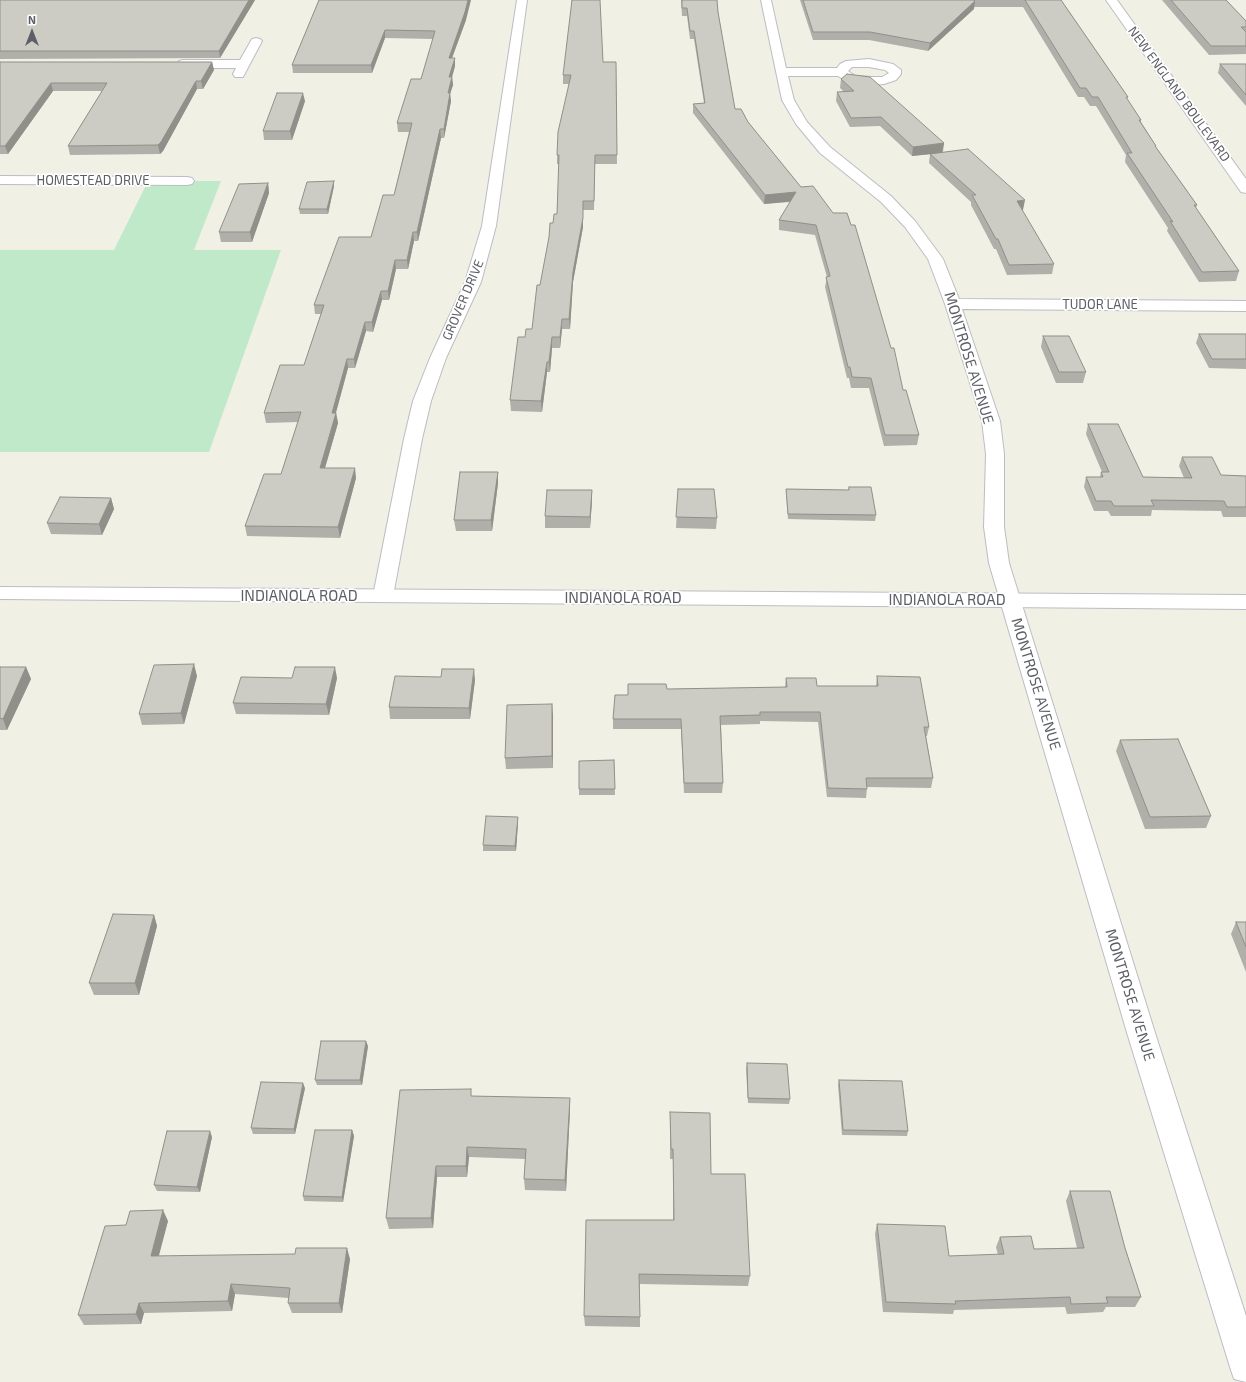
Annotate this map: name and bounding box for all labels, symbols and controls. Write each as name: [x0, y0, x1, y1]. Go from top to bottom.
north arrow: [12, 12, 52, 52]
text: N: [28, 13, 36, 26]
street label: NEW ENGLAND BOULEVARD: [1125, 23, 1233, 165]
street label: HOMESTEAD DRIVE: [36, 173, 150, 189]
street label: GROVER DRIVE: [439, 257, 487, 343]
street label: MONTROSE AVENUE: [940, 290, 998, 426]
street label: TUDOR LANE: [1062, 297, 1138, 313]
street label: INDIANOLA ROAD: [240, 587, 358, 605]
street label: INDIANOLA ROAD: [564, 589, 682, 607]
street label: INDIANOLA ROAD: [888, 591, 1006, 609]
street label: MONTROSE AVENUE: [1007, 616, 1065, 752]
street label: MONTROSE AVENUE: [1101, 927, 1159, 1063]

